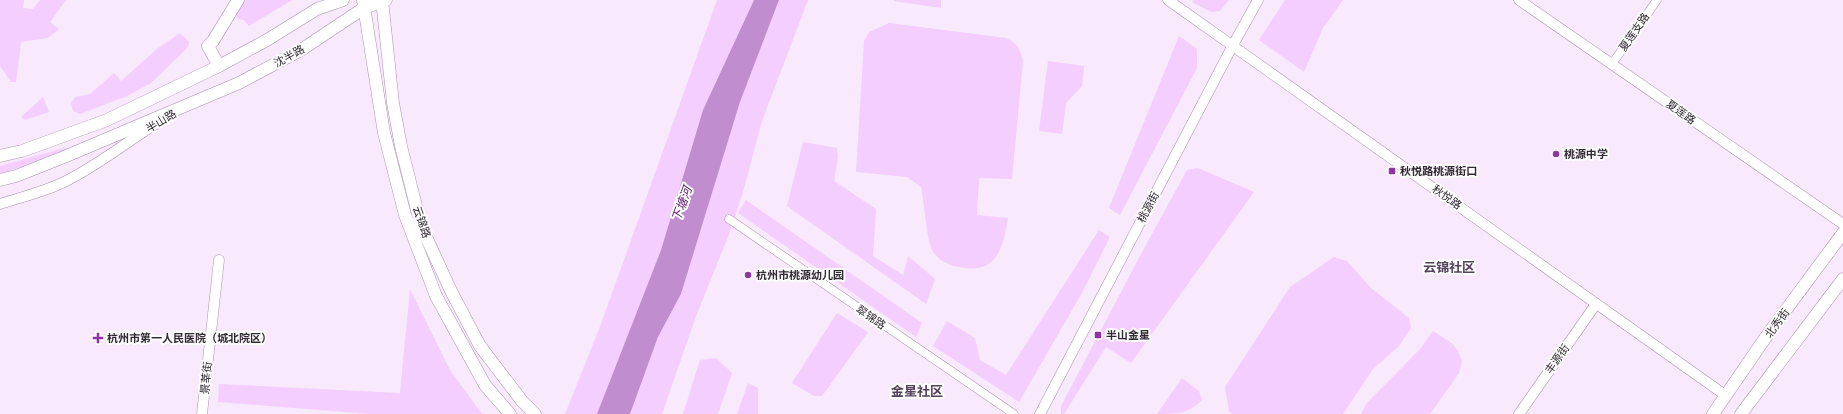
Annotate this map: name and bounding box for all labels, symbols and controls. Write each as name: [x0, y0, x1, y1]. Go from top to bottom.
street label: 夏莲支路: [1616, 10, 1652, 54]
street label: 沈半路: [271, 42, 307, 70]
street label: 夏莲路: [1663, 97, 1699, 127]
street label: 半山路: [143, 107, 179, 135]
place label: 桃源中学: [1564, 147, 1608, 161]
marker: 桃源中学: [1551, 149, 1561, 159]
place label: 秋悦路桃源街口: [1400, 164, 1477, 178]
marker: 秋悦路桃源街口: [1387, 166, 1397, 176]
water label: 下塘河: [668, 182, 696, 224]
street label: 秋悦路: [1429, 182, 1465, 212]
street label: 桃源街: [1134, 189, 1162, 225]
street label: 云锦路: [410, 204, 434, 240]
district label: 云锦社区: [1423, 259, 1475, 276]
place label: 杭州市桃源幼儿园: [756, 268, 844, 282]
marker: 杭州市桃源幼儿园: [743, 270, 753, 280]
street label: 翠锦路: [853, 302, 889, 332]
street label: 北秀街: [1762, 306, 1792, 340]
place label: 半山金星: [1106, 328, 1150, 342]
marker: 半山金星: [1093, 330, 1103, 340]
place label: 杭州市第一人民医院（城北院区）: [107, 331, 272, 345]
marker: 杭州市第一人民医院（城北院区）: [92, 332, 104, 344]
street label: 丰源街: [1542, 341, 1572, 377]
street label: 景莘街: [197, 361, 215, 395]
district label: 金星社区: [891, 383, 943, 400]

